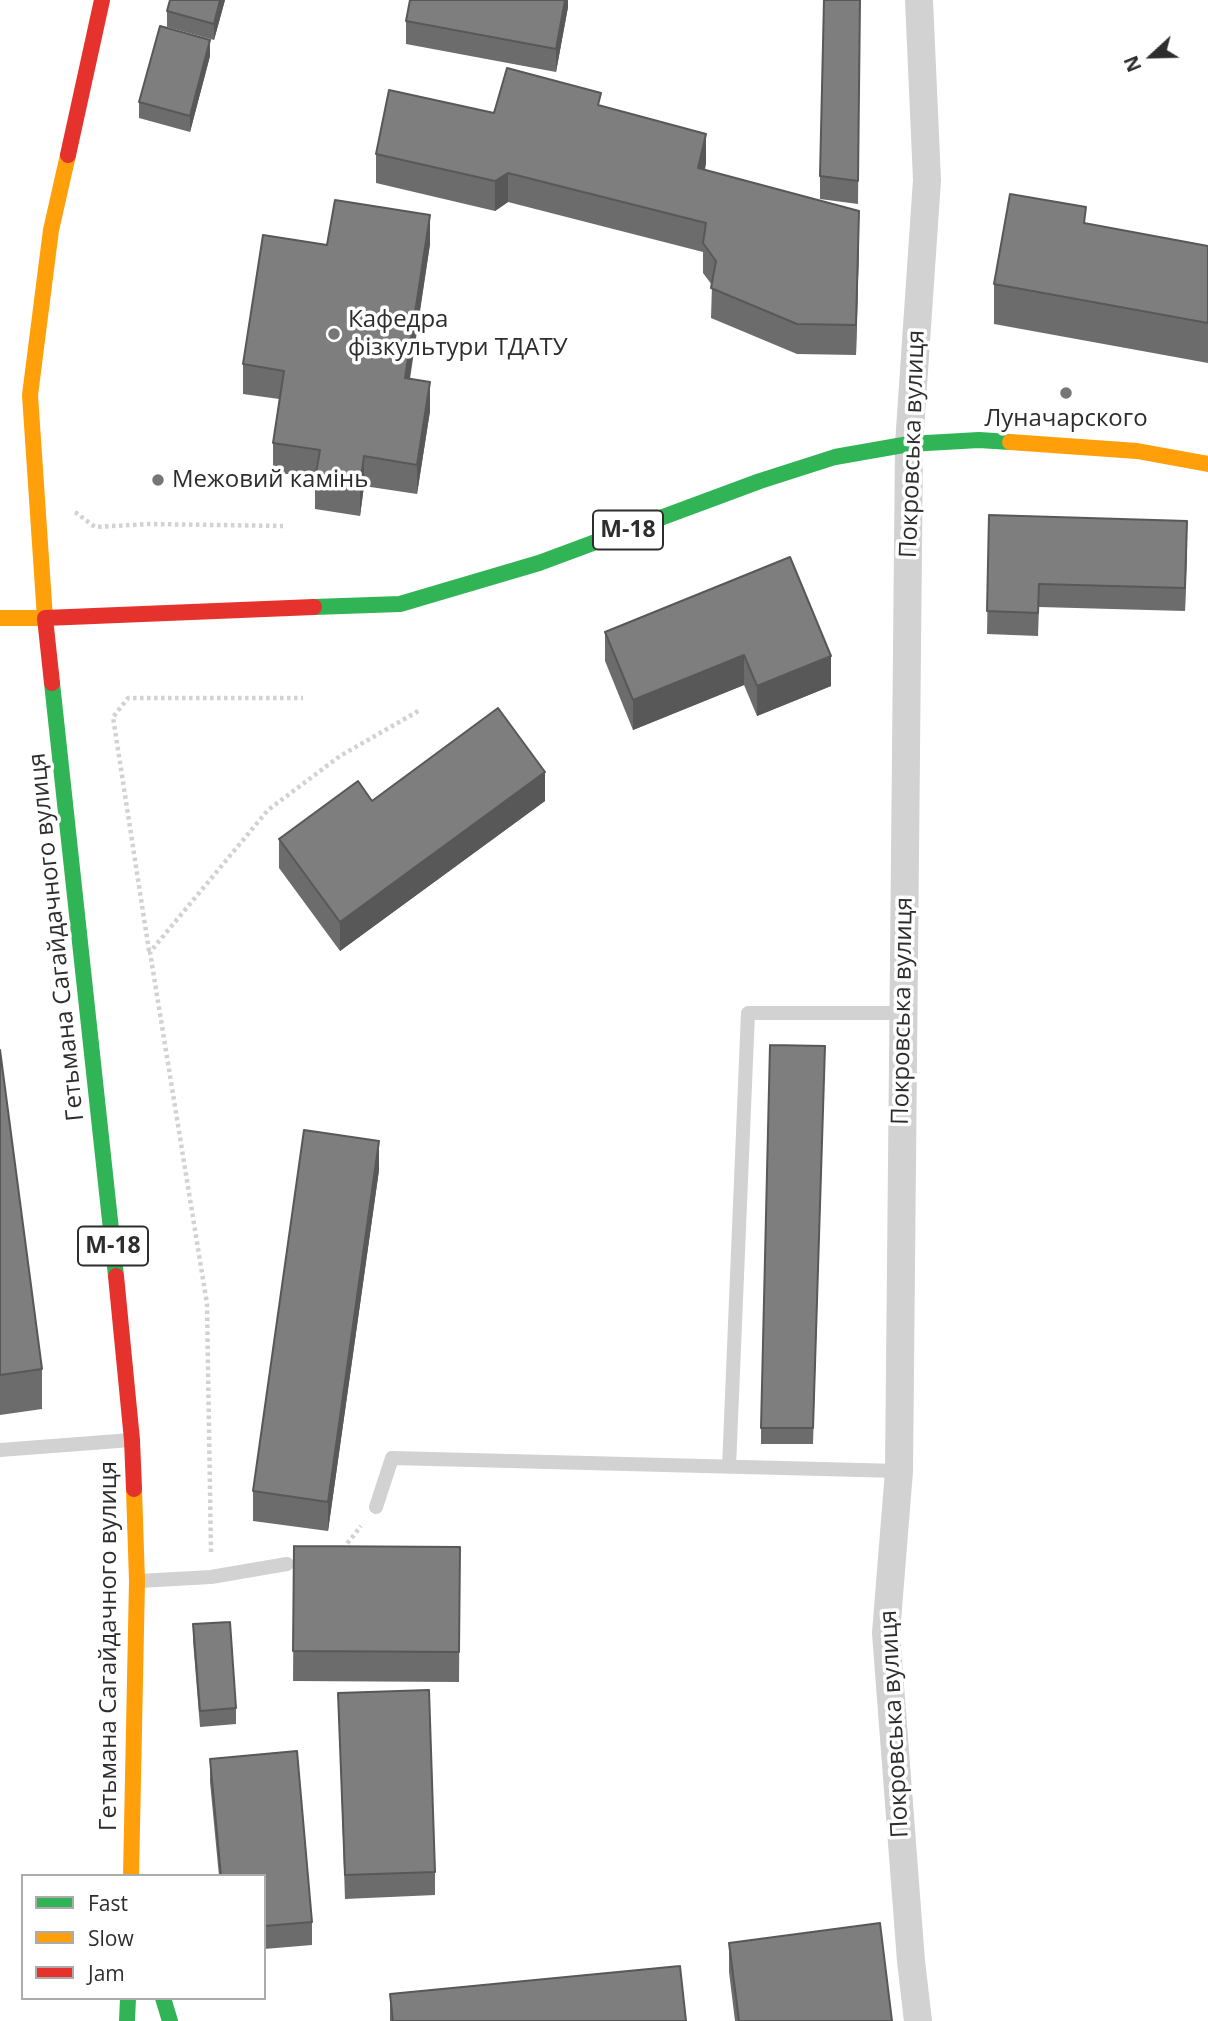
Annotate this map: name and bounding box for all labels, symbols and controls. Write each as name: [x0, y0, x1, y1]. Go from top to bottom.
north arrow: [1117, 21, 1187, 91]
text: N: [1118, 52, 1147, 76]
place label: Кафедра фізкультури ТДАТУ: [348, 306, 567, 362]
marker: Кафедра фізкультури ТДАТУ: [326, 326, 342, 342]
street label: Покровська вулиця: [895, 330, 931, 558]
marker: Луначарского: [1058, 385, 1074, 401]
place label: Луначарского: [984, 405, 1148, 433]
place label: Межовий камінь: [172, 466, 368, 494]
marker: Межовий камінь: [150, 472, 166, 488]
road number: М-18: [593, 510, 663, 550]
street label: Гетьмана Сагайдачного вулиця: [23, 752, 91, 1122]
street label: Покровська вулиця: [887, 897, 919, 1125]
road number: М-18: [78, 1226, 148, 1266]
street label: Гетьмана Сагайдачного вулиця: [95, 1461, 123, 1831]
street label: Покровська вулиця: [875, 1609, 915, 1839]
legend: [21, 1874, 266, 2000]
text: Fast: [88, 1889, 128, 1917]
text: Slow: [88, 1924, 134, 1952]
text: Jam: [88, 1959, 125, 1987]

